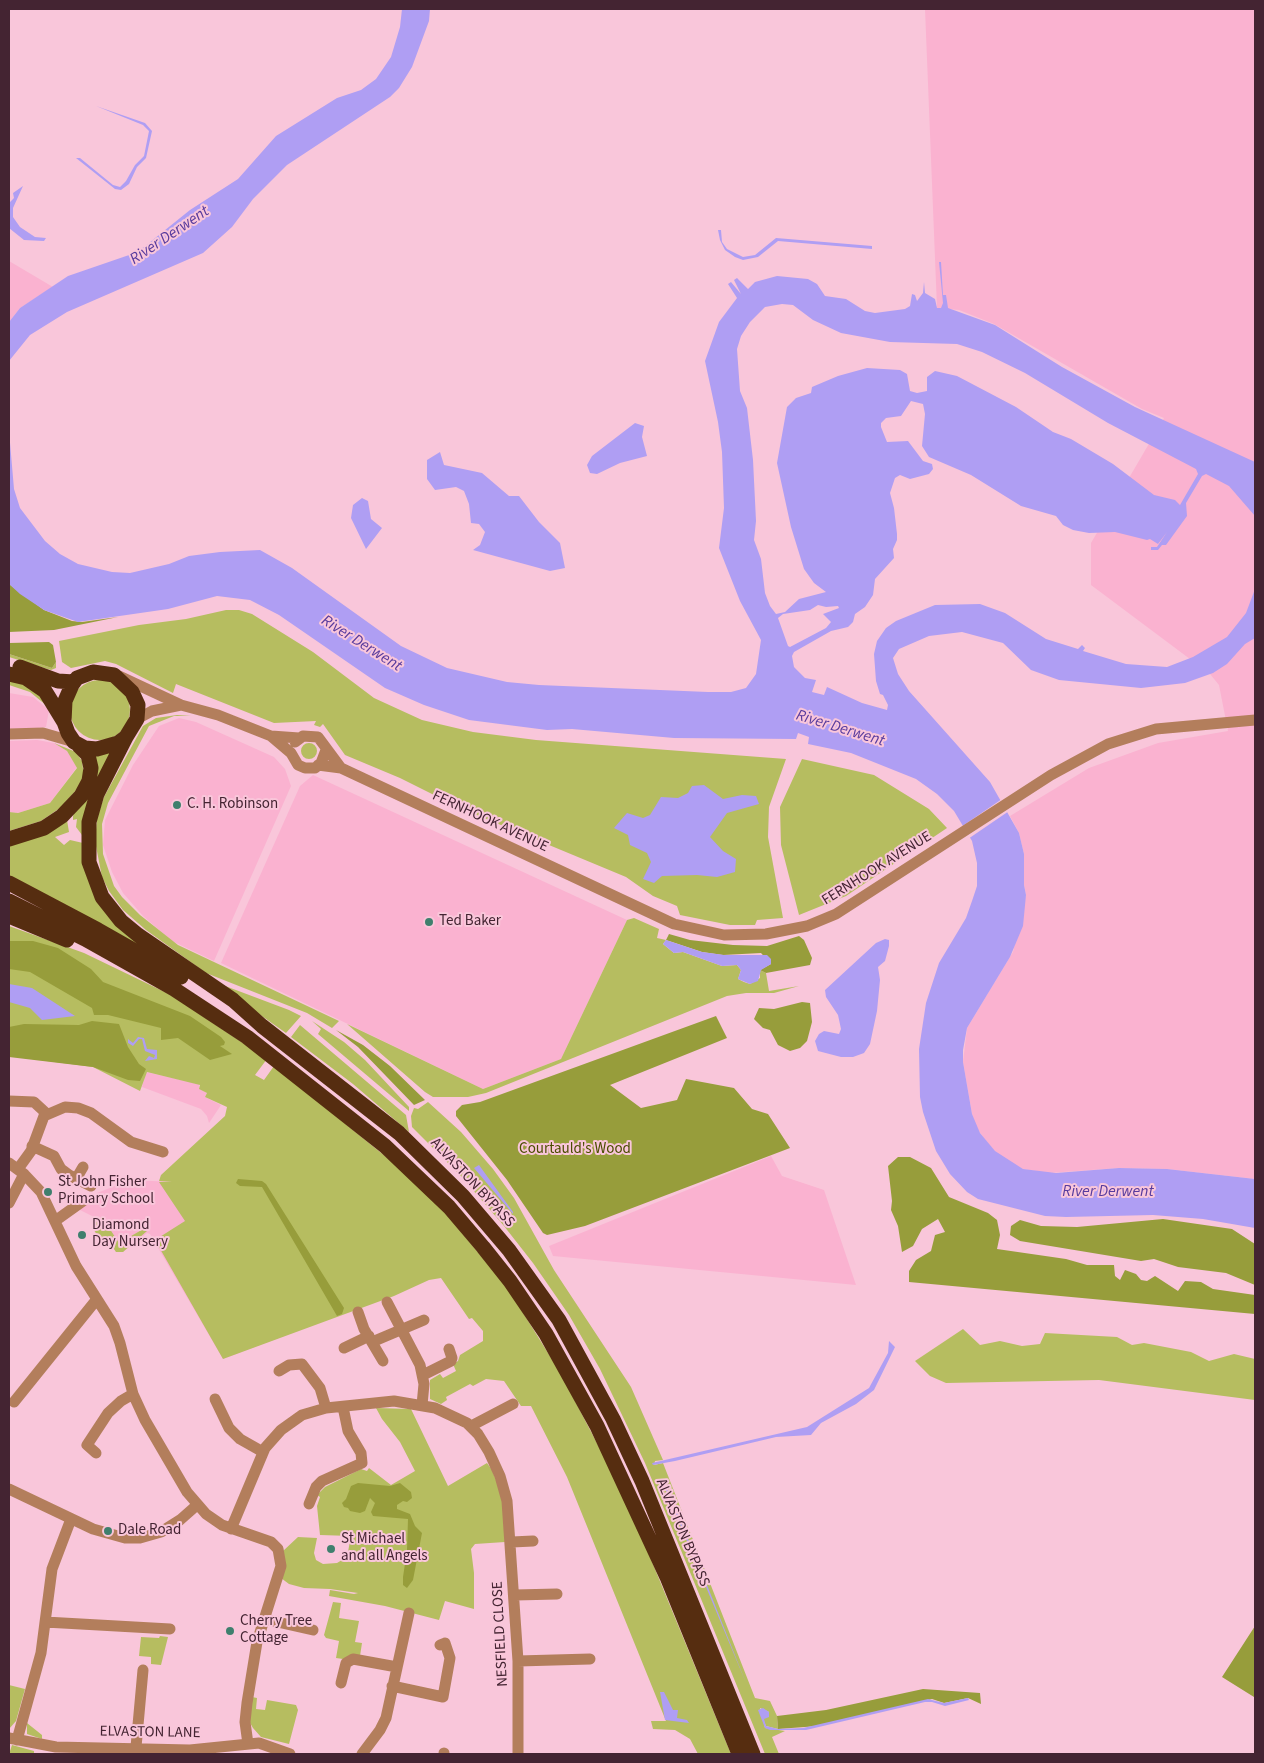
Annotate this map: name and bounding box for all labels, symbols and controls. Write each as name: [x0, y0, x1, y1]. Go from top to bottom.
water label: River Derwent: [127, 202, 213, 270]
water label: River Derwent: [317, 612, 405, 676]
water label: River Derwent: [793, 706, 887, 752]
street label: FERNHOOK AVENUE: [429, 787, 551, 857]
place label: C. H. Robinson: [187, 796, 278, 814]
marker: C. H. Robinson: [171, 799, 183, 811]
street label: FERNHOOK AVENUE: [819, 828, 935, 910]
place label: Ted Baker: [439, 913, 501, 931]
marker: Ted Baker: [423, 916, 435, 928]
street label: ALVASTON BYPASS: [426, 1135, 518, 1231]
park label: Courtauld's Wood: [519, 1141, 631, 1159]
place label: St John Fisher Primary School: [58, 1174, 154, 1209]
water label: River Derwent: [1062, 1182, 1154, 1202]
marker: St John Fisher Primary School: [42, 1186, 54, 1198]
place label: Diamond Day Nursery: [92, 1217, 168, 1252]
marker: Diamond Day Nursery: [76, 1229, 88, 1241]
street label: ALVASTON BYPASS: [651, 1476, 713, 1590]
place label: Dale Road: [118, 1522, 181, 1540]
marker: Dale Road: [102, 1525, 114, 1537]
place label: St Michael and all Angels: [341, 1531, 428, 1566]
marker: St Michael and all Angels: [325, 1543, 337, 1555]
street label: NESFIELD CLOSE: [489, 1581, 513, 1687]
place label: Cherry Tree Cottage: [240, 1613, 312, 1648]
marker: Cherry Tree Cottage: [224, 1625, 236, 1637]
street label: ELVASTON LANE: [99, 1723, 201, 1743]

